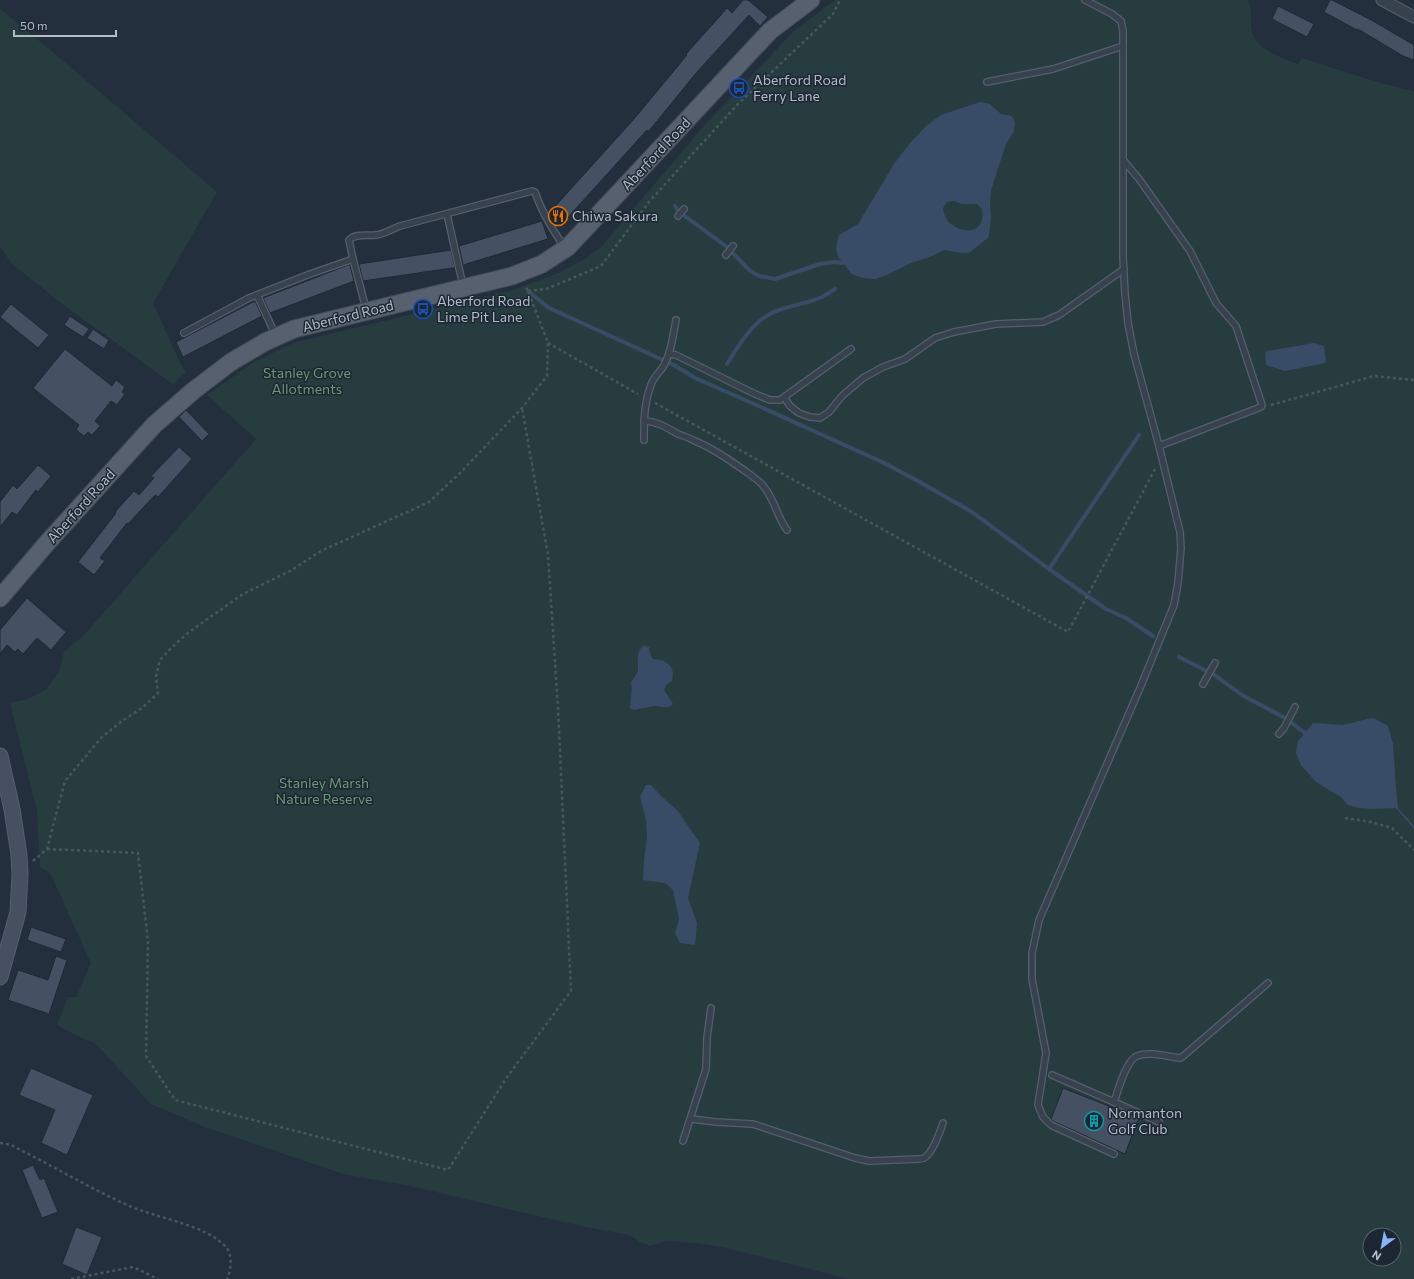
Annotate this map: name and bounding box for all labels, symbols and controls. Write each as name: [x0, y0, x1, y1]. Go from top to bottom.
scale bar: [14, 12, 116, 38]
text: 50 m: [20, 18, 48, 32]
place label: Aberford Road Ferry Lane: [753, 71, 846, 104]
bus stop icon: Aberford Road Ferry Lane: [728, 77, 750, 99]
street label: Aberford Road: [618, 114, 694, 194]
restaurant icon: Chiwa Sakura: [547, 205, 569, 227]
place label: Chiwa Sakura: [572, 207, 658, 224]
place label: Aberford Road Lime Pit Lane: [437, 292, 530, 325]
street label: Aberford Road: [301, 296, 395, 335]
bus stop icon: Aberford Road Lime Pit Lane: [412, 298, 434, 320]
park label: Stanley Grove Allotments: [263, 364, 351, 397]
street label: Aberford Road: [43, 465, 118, 546]
park label: Stanley Marsh Nature Reserve: [276, 774, 372, 807]
place label: Normanton Golf Club: [1108, 1104, 1182, 1137]
building icon: Normanton Golf Club: [1083, 1110, 1105, 1132]
north arrow: [1362, 1227, 1402, 1267]
text: N: [1369, 1248, 1383, 1264]

